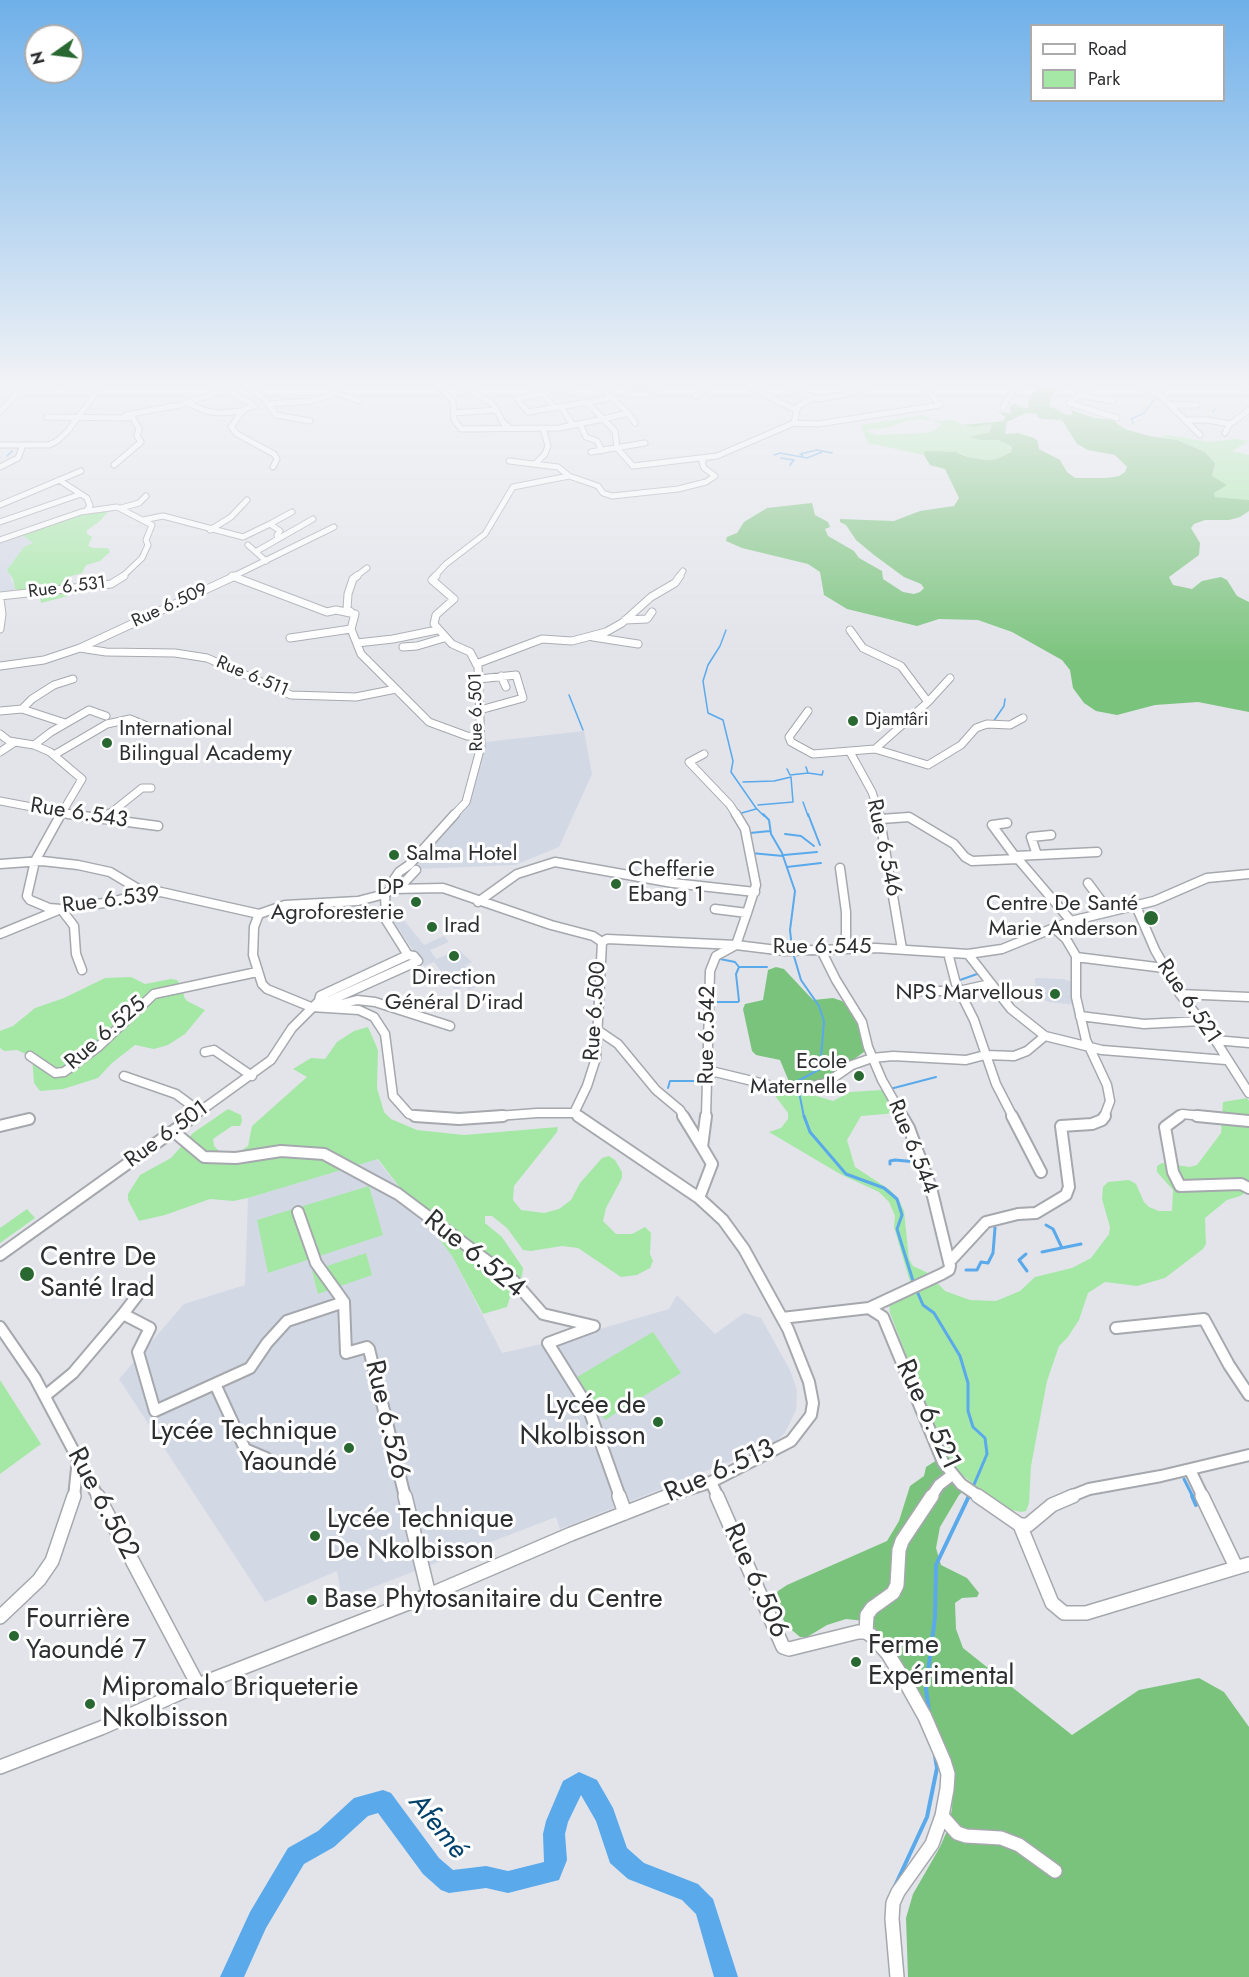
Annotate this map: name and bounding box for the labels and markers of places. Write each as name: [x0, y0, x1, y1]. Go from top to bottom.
place label: Djamtâri: [865, 710, 928, 732]
marker: Djamtâri: [846, 714, 860, 728]
place label: International Bilingual Academy: [119, 717, 292, 768]
marker: International Bilingual Academy: [100, 736, 114, 750]
place label: Salma Hotel: [406, 842, 517, 868]
marker: Salma Hotel: [387, 848, 401, 862]
place label: Chefferie Ebang 1: [628, 858, 714, 909]
place label: DP Agroforesterie: [271, 876, 404, 927]
marker: Chefferie Ebang 1: [609, 877, 623, 891]
place label: Centre De Santé Marie Anderson: [986, 892, 1138, 944]
marker: DP Agroforesterie: [409, 895, 423, 909]
marker: Centre De Santé Marie Anderson: [1142, 909, 1160, 927]
place label: Irad: [444, 914, 480, 940]
marker: Irad: [425, 920, 439, 934]
marker: Direction Général D'irad: [447, 949, 461, 963]
place label: Direction Général D'irad: [385, 966, 523, 1017]
place label: NPS Marvellous: [895, 981, 1043, 1007]
marker: NPS Marvellous: [1048, 987, 1062, 1001]
place label: Ecole Maternelle: [750, 1050, 847, 1102]
marker: Ecole Maternelle: [852, 1069, 866, 1083]
place label: Centre De Santé Irad: [40, 1242, 156, 1305]
marker: Centre De Santé Irad: [18, 1265, 36, 1283]
place label: Lycée de Nkolbisson: [520, 1390, 646, 1453]
marker: Lycée de Nkolbisson: [651, 1415, 665, 1429]
place label: Lycée Technique Yaoundé: [150, 1416, 337, 1479]
marker: Lycée Technique Yaoundé: [342, 1441, 356, 1455]
place label: Lycée Technique De Nkolbisson: [327, 1504, 514, 1567]
marker: Lycée Technique De Nkolbisson: [308, 1529, 322, 1543]
place label: Base Phytosanitaire du Centre: [324, 1584, 663, 1616]
marker: Base Phytosanitaire du Centre: [305, 1593, 319, 1607]
place label: Fourrière Yaoundé 7: [26, 1604, 146, 1667]
marker: Fourrière Yaoundé 7: [7, 1629, 21, 1643]
place label: Ferme Expérimental: [868, 1630, 1015, 1693]
marker: Ferme Expérimental: [849, 1655, 863, 1669]
place label: Mipromalo Briqueterie Nkolbisson: [102, 1672, 358, 1735]
marker: Mipromalo Briqueterie Nkolbisson: [83, 1697, 97, 1711]

